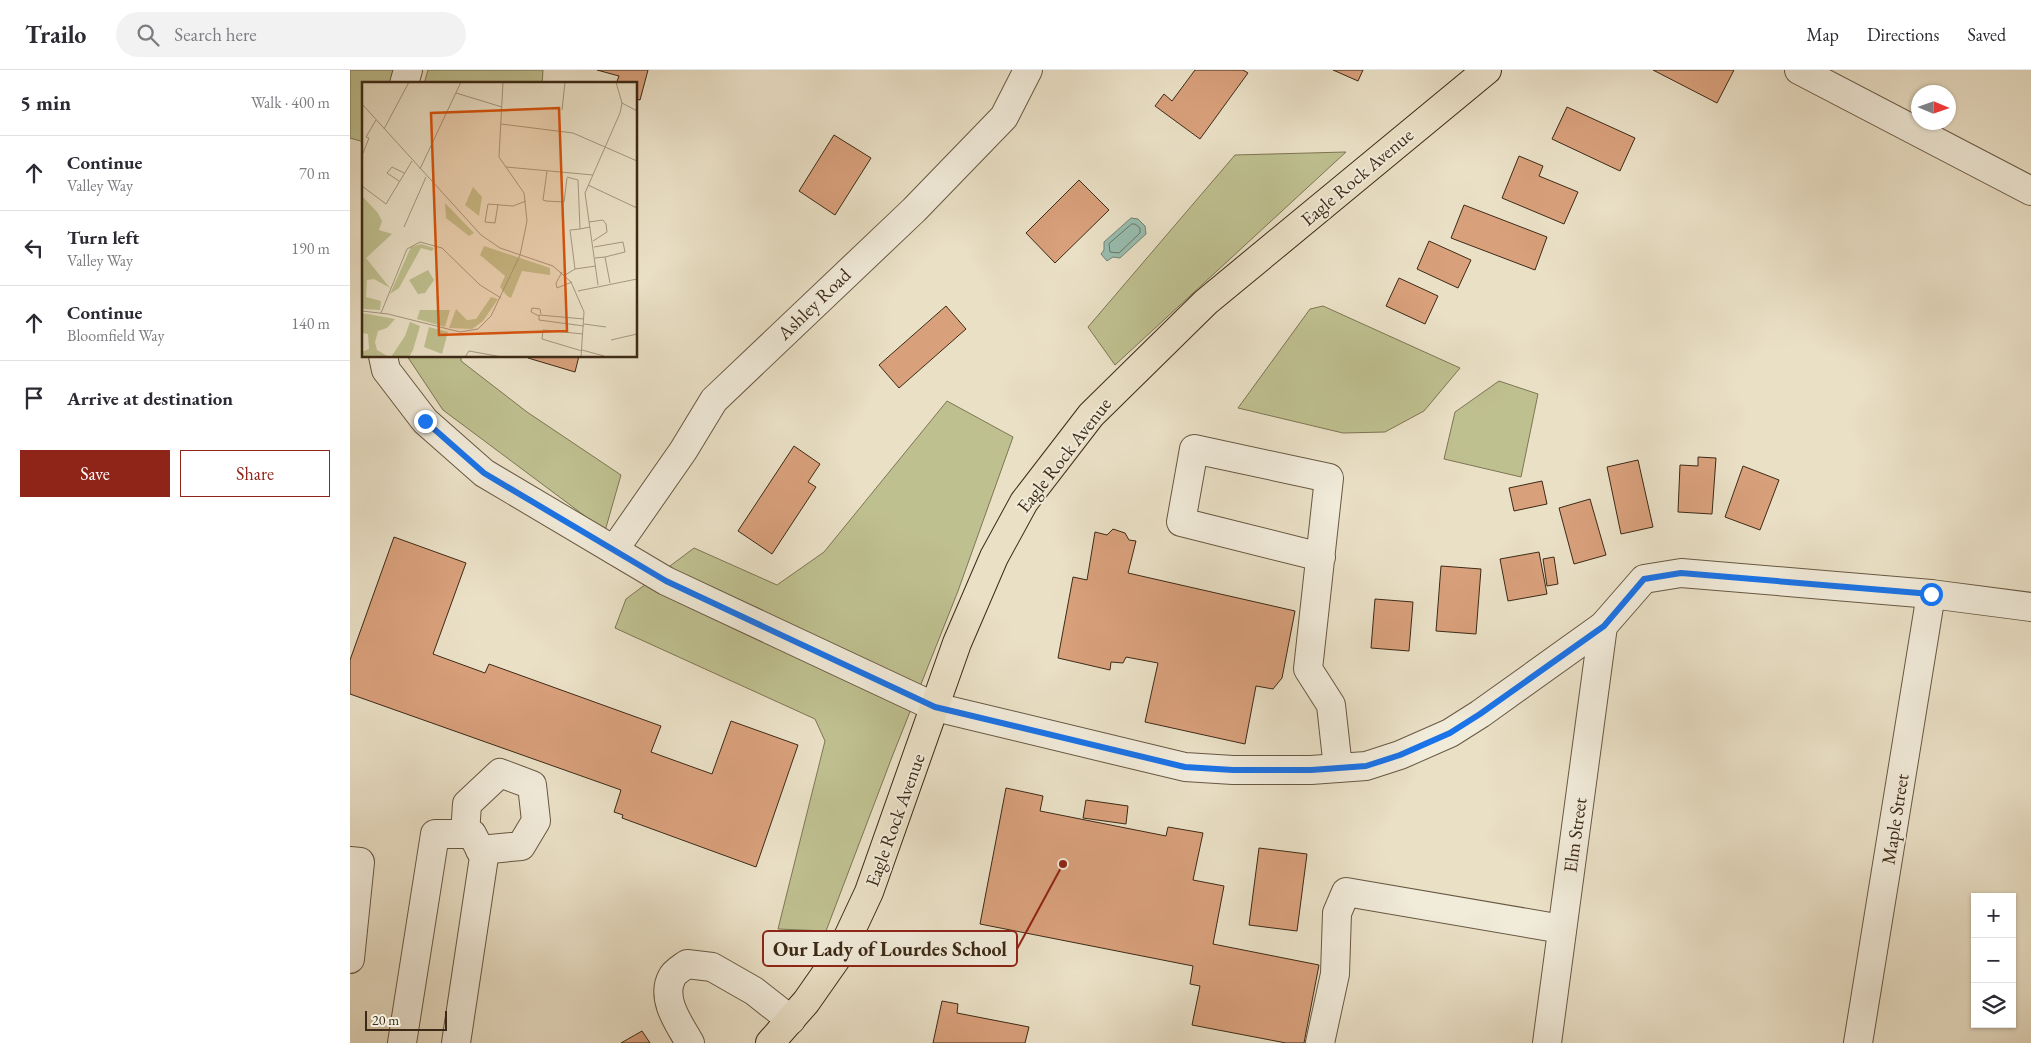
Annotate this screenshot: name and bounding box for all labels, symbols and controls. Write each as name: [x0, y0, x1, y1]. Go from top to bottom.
search box: [116, 12, 466, 57]
text: Trailo: [25, 19, 86, 50]
icon: search: [134, 21, 162, 49]
text: Search here: [174, 22, 257, 47]
text: Map: [1807, 23, 1839, 46]
text: Directions: [1867, 23, 1939, 46]
text: Saved: [1967, 23, 2006, 46]
inset map: [362, 82, 638, 358]
north arrow: [1911, 85, 1956, 130]
text: 5 min: [20, 89, 71, 116]
text: Walk · 400 m: [251, 92, 330, 113]
street label: Eagle Rock Avenue: [1295, 122, 1419, 232]
text: Continue: [67, 150, 142, 175]
icon: ahead: [20, 159, 48, 187]
text: 70 m: [299, 163, 330, 184]
text: Valley Way: [67, 175, 133, 196]
text: Turn left: [67, 225, 139, 250]
icon: left: [20, 234, 48, 262]
text: 190 m: [291, 238, 330, 259]
text: Valley Way: [67, 250, 133, 271]
street label: Ashley Road: [771, 262, 856, 346]
text: Continue: [67, 300, 142, 325]
icon: ahead: [20, 309, 48, 337]
text: 140 m: [291, 313, 330, 334]
text: Bloomfield Way: [67, 325, 164, 346]
icon: arrive: [20, 384, 48, 412]
text: Arrive at destination: [67, 386, 233, 411]
street label: Eagle Rock Avenue: [1011, 392, 1117, 518]
route end: [414, 410, 437, 433]
button: Save: [20, 450, 170, 497]
button: Share: [180, 450, 330, 497]
route start: [1920, 583, 1943, 606]
street label: Eagle Rock Avenue: [859, 750, 931, 890]
street label: Maple Street: [1876, 772, 1915, 866]
street label: Elm Street: [1557, 796, 1593, 874]
map controls: [1971, 893, 2016, 1028]
button: +: [1971, 893, 2016, 938]
callout: Our Lady of Lourdes School: [763, 931, 1017, 966]
text: Our Lady of Lourdes School: [773, 936, 1007, 962]
button: −: [1971, 938, 2016, 983]
button: layers: [1971, 983, 2016, 1028]
scale bar: [365, 1008, 448, 1031]
text: 20 m: [372, 1011, 399, 1029]

